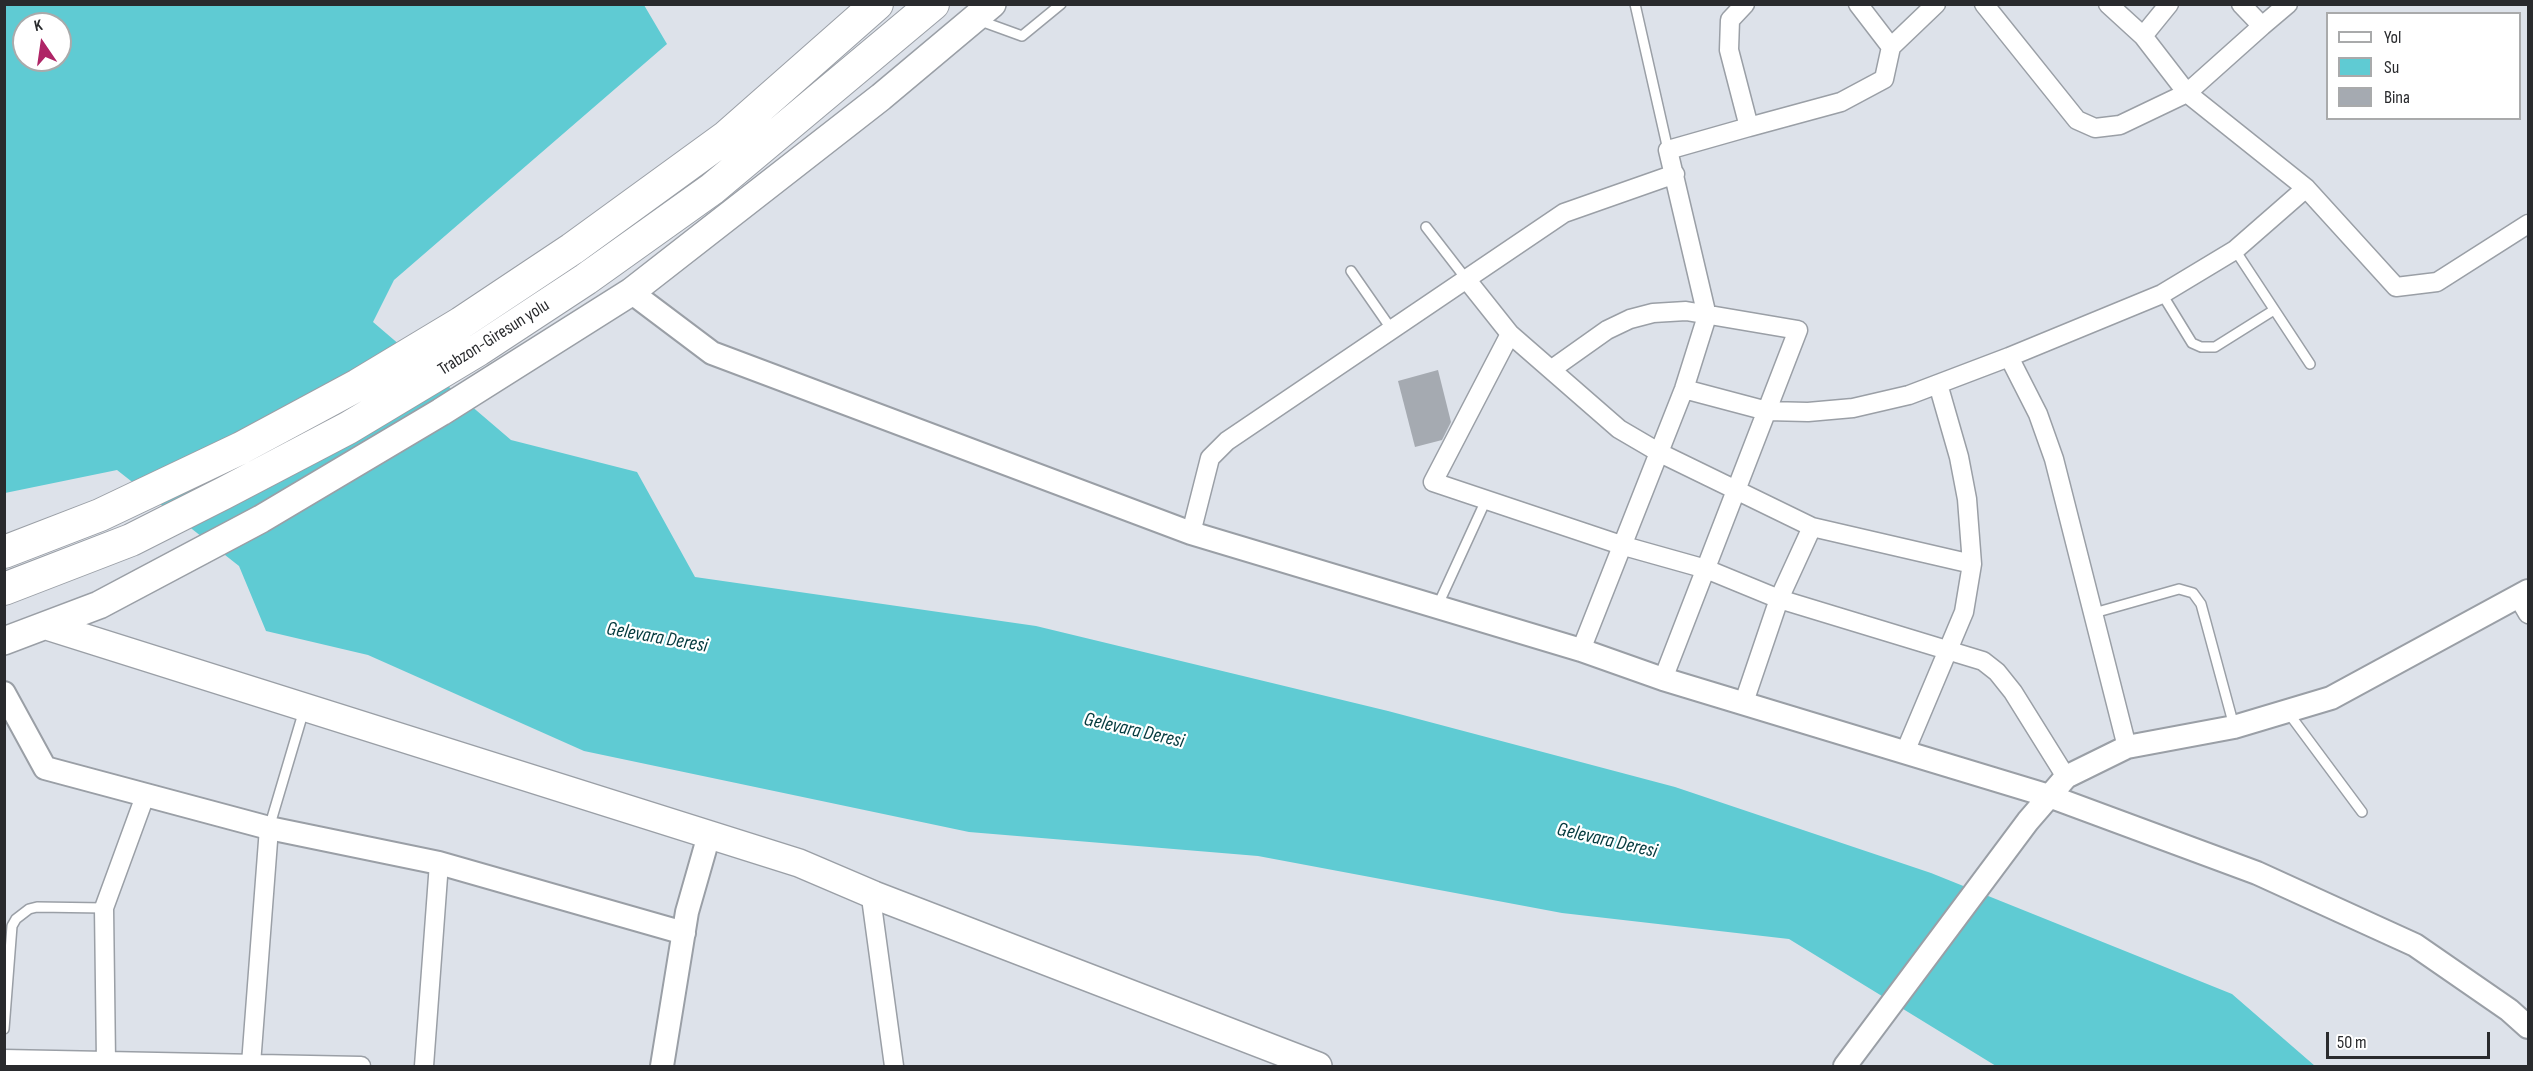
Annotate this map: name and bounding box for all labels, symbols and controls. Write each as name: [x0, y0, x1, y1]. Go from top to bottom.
north arrow: [12, 12, 72, 72]
legend: [2326, 12, 2521, 120]
text: K: [32, 16, 44, 36]
text: Yol: [2384, 27, 2401, 48]
text: Su: [2384, 57, 2399, 78]
text: Bina: [2384, 87, 2410, 108]
street label: Trabzon-Giresun yolu: [434, 295, 554, 381]
water label: Gelevara Deresi: [605, 617, 709, 659]
water label: Gelevara Deresi: [1082, 708, 1186, 754]
water label: Gelevara Deresi: [1555, 818, 1659, 864]
scale bar: [2329, 1020, 2492, 1058]
text: 50 m: [2337, 1032, 2367, 1053]

